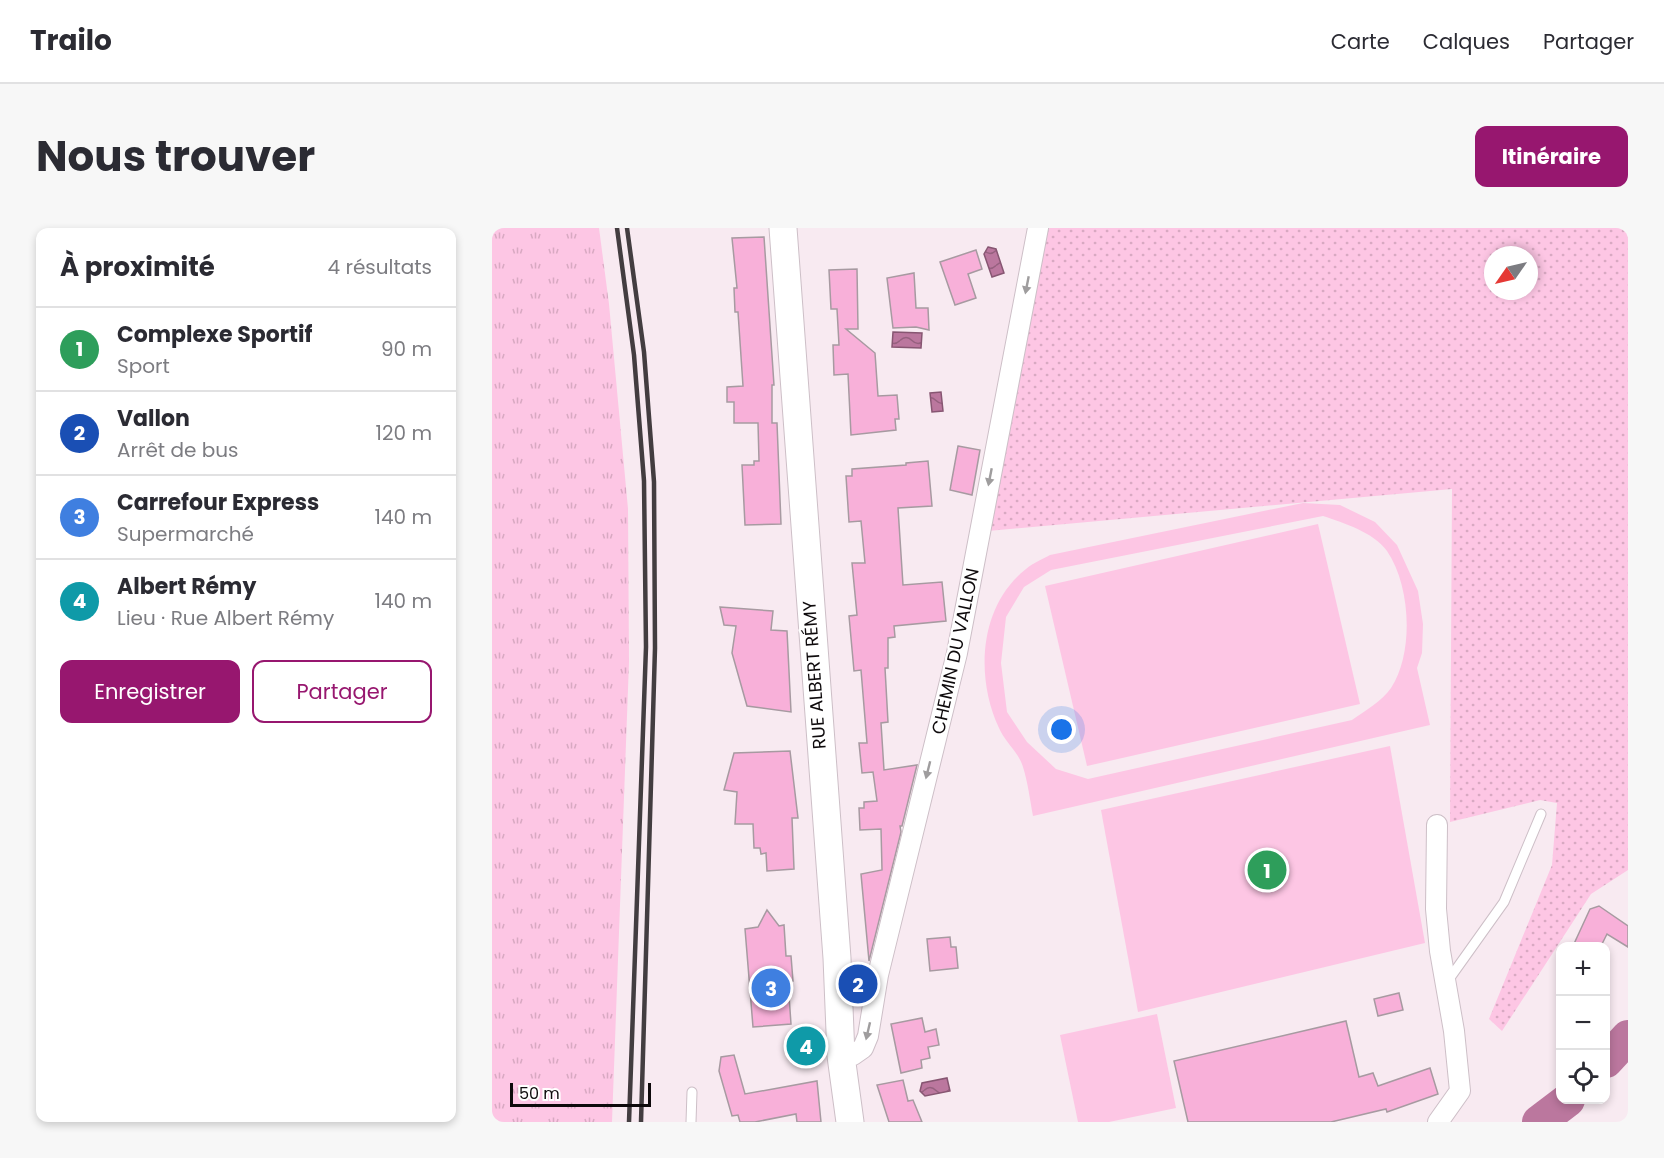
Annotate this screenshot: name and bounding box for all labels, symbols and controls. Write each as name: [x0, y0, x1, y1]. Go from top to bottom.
text: Trailo: [30, 21, 112, 60]
text: Carte: [1331, 27, 1390, 56]
text: Calques: [1423, 27, 1510, 56]
text: Partager: [1543, 27, 1634, 56]
button: Itinéraire: [1475, 126, 1628, 187]
text: Nous trouver: [36, 127, 315, 186]
north arrow: [1484, 246, 1538, 300]
text: À proximité: [60, 249, 215, 285]
text: 4 résultats: [328, 253, 432, 281]
one-way arrow: [1022, 276, 1031, 295]
text: Complexe Sportif: [117, 319, 312, 350]
text: 1: [76, 335, 83, 363]
text: 90 m: [381, 335, 432, 363]
text: Sport: [117, 352, 170, 380]
text: Vallon: [117, 403, 190, 434]
text: 2: [74, 419, 85, 447]
text: 120 m: [376, 419, 432, 447]
text: Arrêt de bus: [117, 436, 238, 464]
one-way arrow: [985, 468, 994, 487]
text: Carrefour Express: [117, 487, 319, 518]
text: 3: [73, 503, 86, 531]
text: 140 m: [375, 503, 432, 531]
text: Supermarché: [117, 520, 254, 548]
street label: CHEMIN DU VALLON: [925, 566, 985, 736]
text: Albert Rémy: [117, 571, 256, 602]
text: 4: [73, 587, 86, 615]
text: 140 m: [375, 587, 432, 615]
street label: RUE ALBERT RÉMY: [796, 599, 832, 750]
text: Lieu · Rue Albert Rémy: [117, 604, 334, 632]
button: Enregistrer: [60, 660, 240, 723]
button: Partager: [252, 660, 432, 723]
your location: [1047, 715, 1076, 744]
one-way arrow: [923, 761, 933, 780]
pin: 1: [1248, 848, 1286, 892]
map controls: [1556, 942, 1610, 1104]
button: +: [1556, 942, 1610, 996]
pin: 2: [838, 962, 878, 1006]
pin: 3: [752, 966, 790, 1011]
button: −: [1556, 996, 1610, 1050]
one-way arrow: [862, 1022, 872, 1041]
pin: 4: [786, 1024, 826, 1068]
button: locate: [1556, 1050, 1610, 1104]
scale bar: [510, 1080, 651, 1108]
text: 50 m: [519, 1082, 560, 1105]

